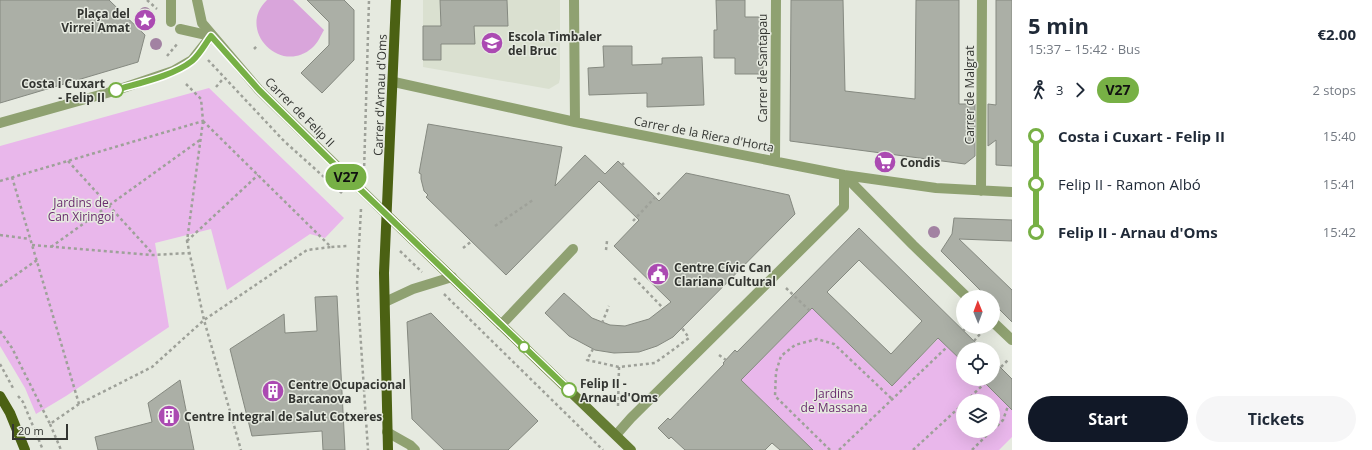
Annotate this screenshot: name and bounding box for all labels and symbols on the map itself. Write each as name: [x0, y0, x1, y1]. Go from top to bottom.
place label: Plaça del Virrei Amat: [61, 5, 130, 36]
place icon: Plaça del Virrei Amat: [132, 7, 158, 33]
street label: Carrer de Santapau: [754, 14, 771, 122]
place label: Escola Timbaler del Bruc: [508, 28, 602, 59]
school or university icon: Escola Timbaler del Bruc: [479, 30, 505, 56]
street label: Carrer d'Arnau d'Oms: [369, 34, 391, 156]
street label: Carrer de Malgrat: [961, 46, 978, 144]
street label: Carrer de Felip II: [261, 73, 339, 151]
place label: Costa i Cuxart - Felip II: [21, 75, 105, 106]
marker: Costa i Cuxart - Felip II: [108, 82, 124, 98]
street label: Carrer de la Riera d'Horta: [632, 112, 776, 156]
supermarket icon: Condis: [872, 149, 898, 175]
place label: Condis: [900, 154, 940, 171]
line badge: V27: [323, 164, 369, 190]
park label: Jardins de Can Xiringoi: [48, 194, 114, 225]
place label: Centre Cívic Can Clariana Cultural: [674, 259, 776, 290]
public building icon: Centre Cívic Can Clariana Cultural: [645, 261, 671, 287]
north arrow: [956, 290, 1000, 334]
unlabelled marker: [518, 341, 530, 353]
place label: Felip II - Arnau d'Oms: [580, 375, 658, 406]
place label: Centre Ocupacional Barcanova: [288, 376, 406, 407]
building icon: Centre Ocupacional Barcanova: [260, 378, 286, 404]
marker: Felip II - Arnau d'Oms: [561, 382, 577, 398]
park label: Jardins de Massana: [801, 385, 867, 416]
building icon: Centre Integral de Salut Cotxeres: [156, 403, 182, 429]
place label: Centre Integral de Salut Cotxeres: [184, 408, 382, 425]
scale bar: [12, 422, 68, 441]

